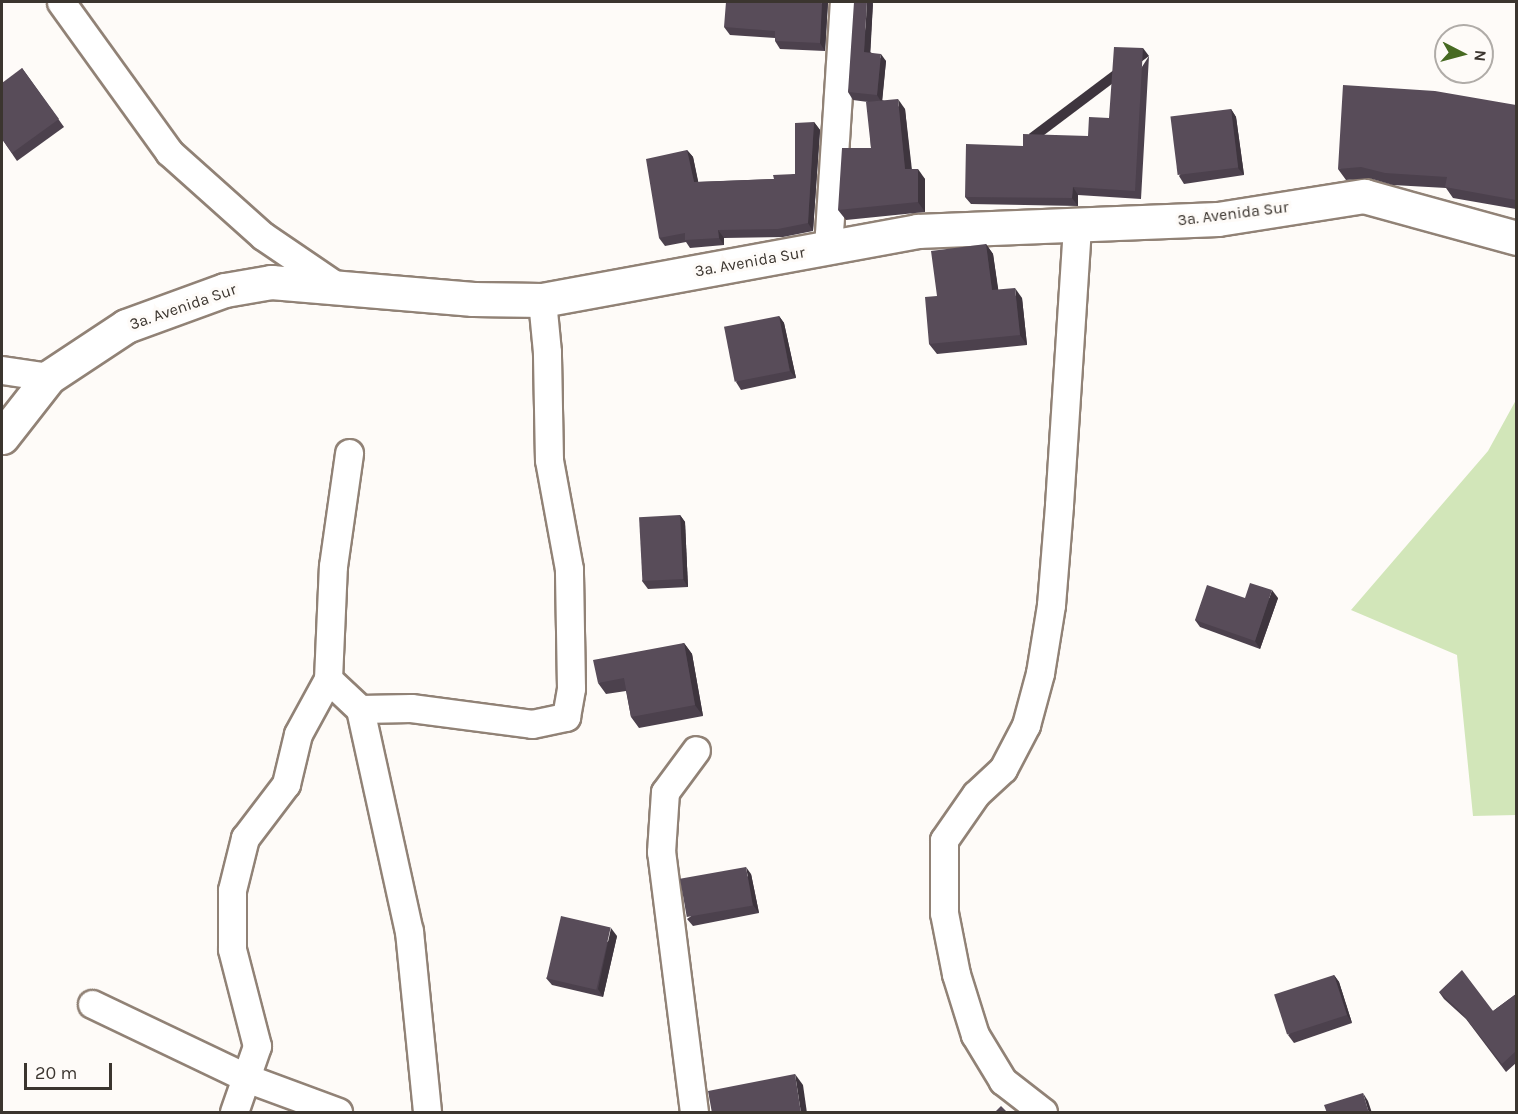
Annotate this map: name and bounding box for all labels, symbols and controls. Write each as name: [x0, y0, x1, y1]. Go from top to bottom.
north arrow: [1434, 24, 1494, 84]
text: N: [1470, 49, 1490, 62]
street label: 3a. Avenida Sur: [1176, 198, 1290, 230]
street label: 3a. Avenida Sur: [693, 243, 807, 281]
street label: 3a. Avenida Sur: [127, 280, 239, 334]
scale bar: [27, 1051, 116, 1089]
text: 20 m: [35, 1062, 77, 1084]

